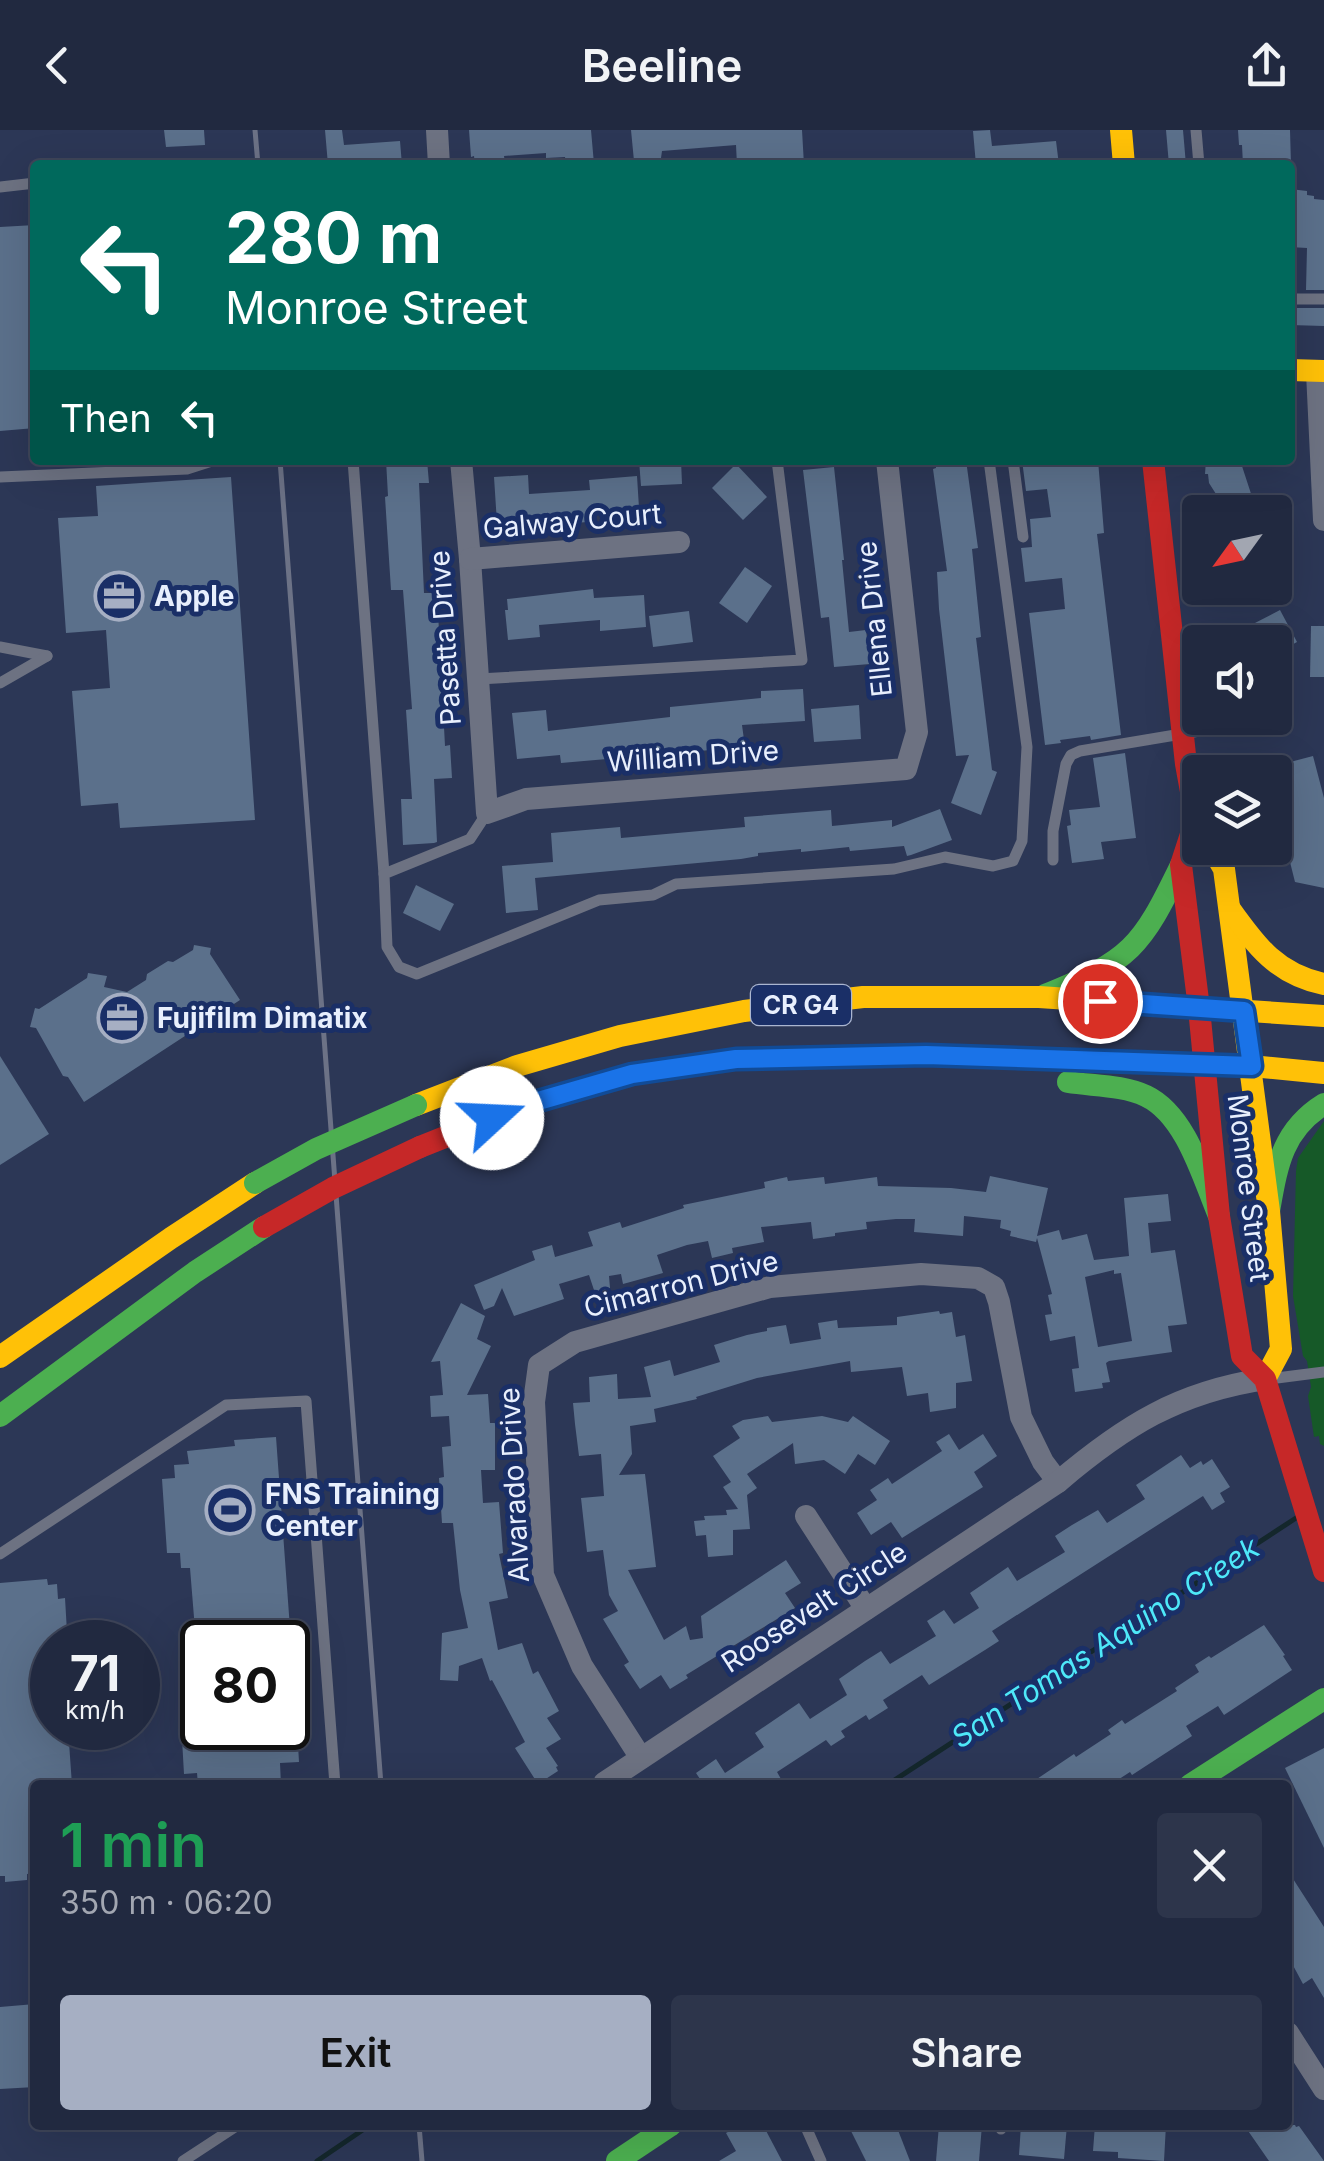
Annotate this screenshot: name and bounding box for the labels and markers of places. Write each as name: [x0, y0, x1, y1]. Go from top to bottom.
office icon: Apple: [93, 570, 145, 622]
place label: Apple: [154, 579, 234, 613]
pin: [1058, 959, 1143, 1044]
office icon: Fujifilm Dimatix: [96, 992, 148, 1044]
place label: Fujifilm Dimatix: [157, 1001, 368, 1035]
place label: FNS Training Center: [265, 1477, 440, 1543]
sports icon: FNS Training Center: [204, 1484, 256, 1536]

